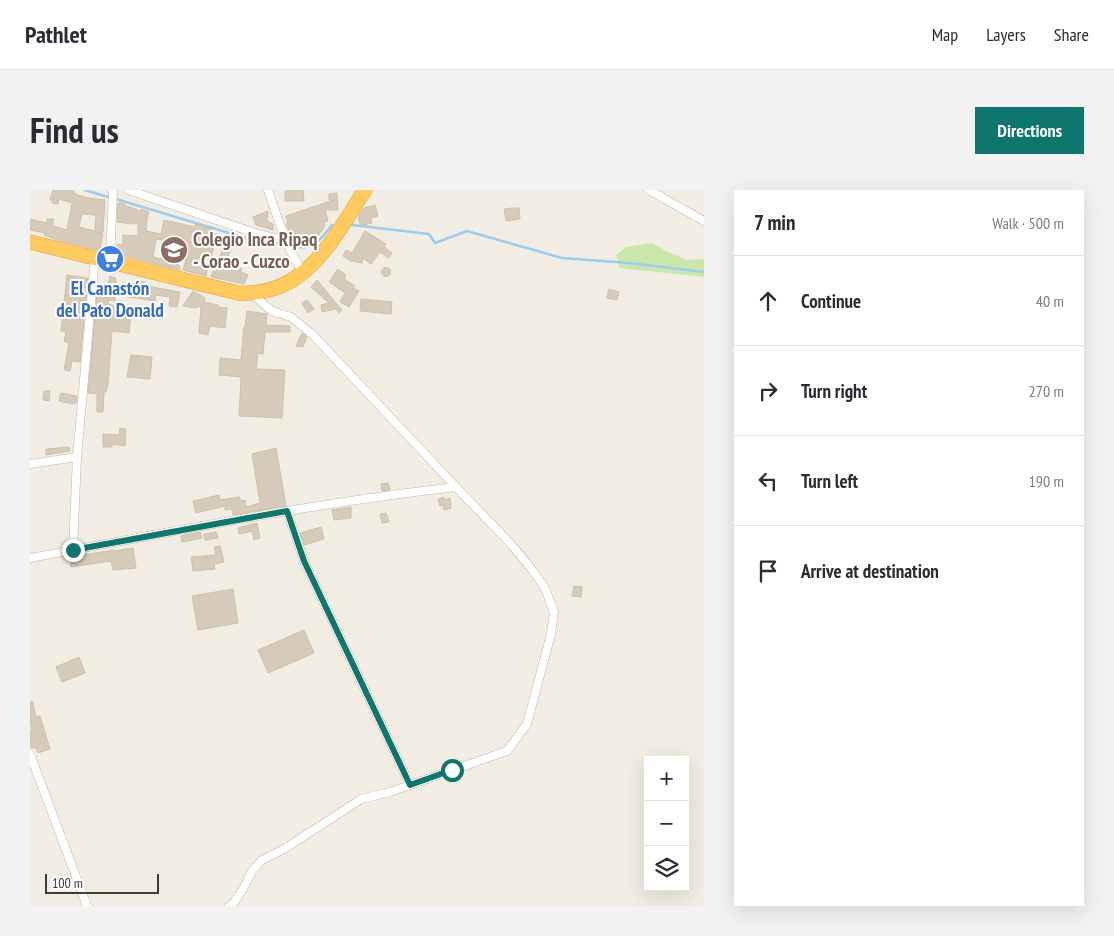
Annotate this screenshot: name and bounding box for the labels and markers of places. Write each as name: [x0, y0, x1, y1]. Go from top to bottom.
place label: Colegio Inca Ripaq - Corao - Cuzco: [193, 227, 317, 273]
school or university icon: Colegio Inca Ripaq - Corao - Cuzco: [159, 235, 189, 265]
supermarket icon: El Canastón del Pato Donald: [95, 244, 125, 274]
place label: El Canastón del Pato Donald: [56, 276, 164, 322]

